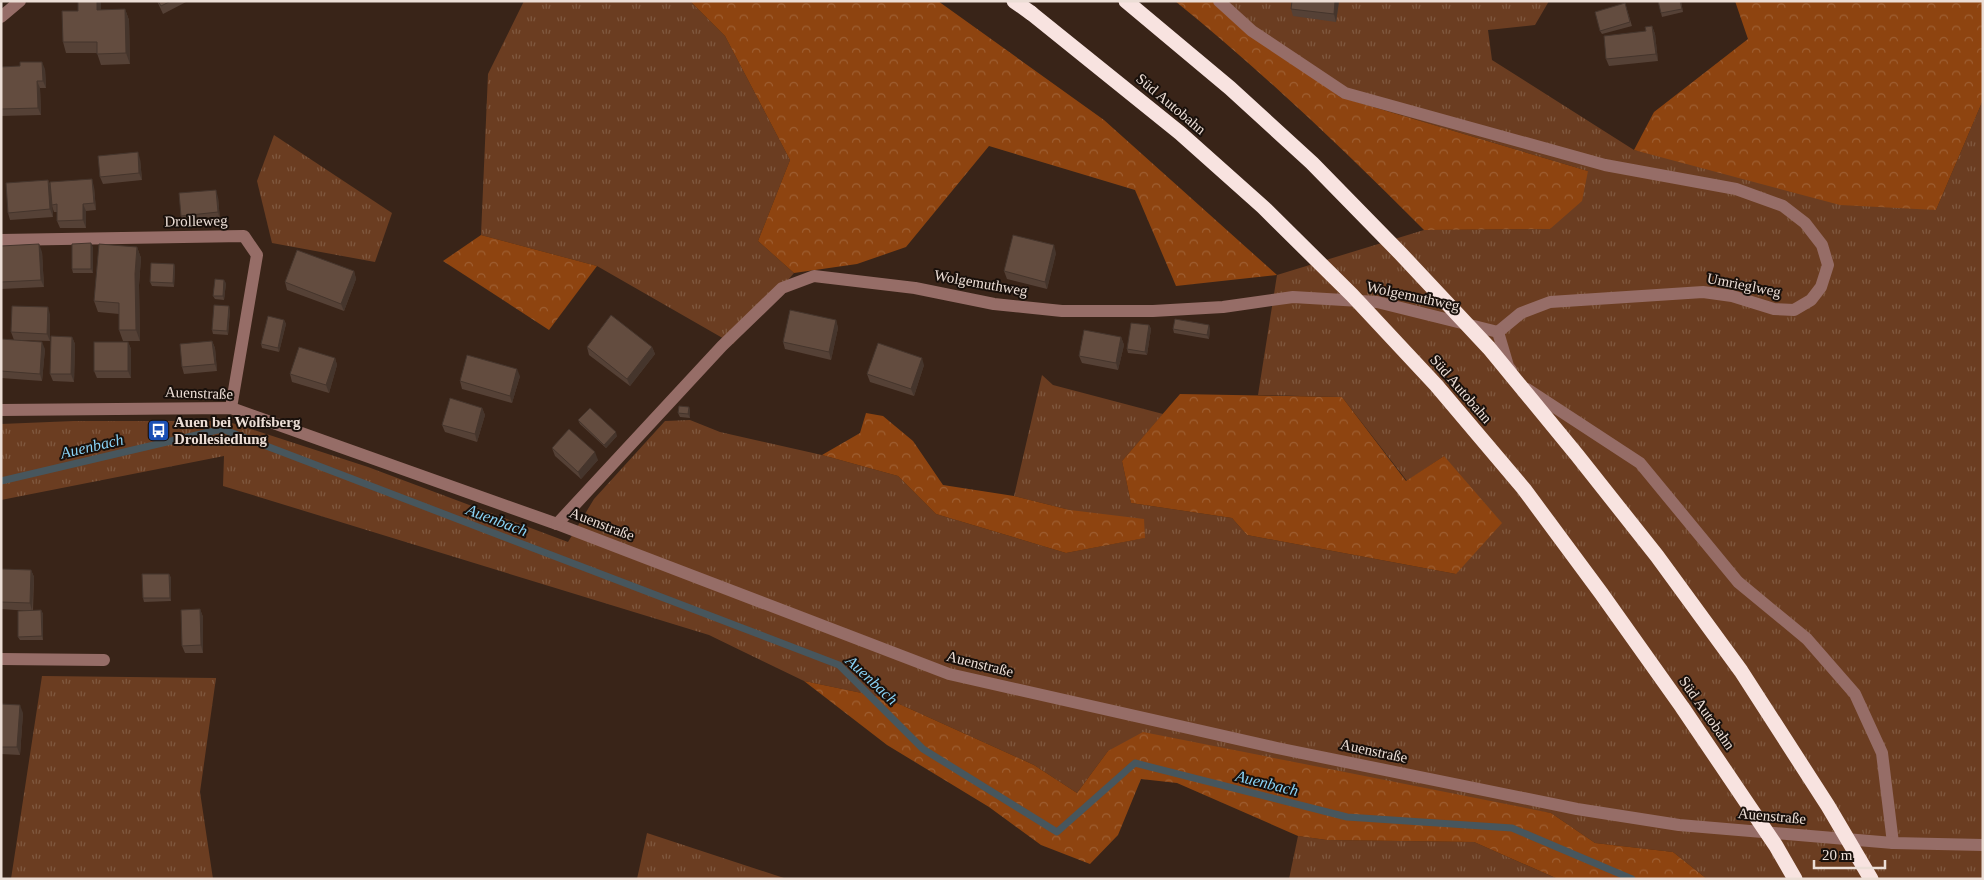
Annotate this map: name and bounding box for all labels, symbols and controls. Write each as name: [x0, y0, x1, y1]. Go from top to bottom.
street label: Süd Autobahn: [1133, 70, 1209, 138]
street label: Drolleweg: [164, 212, 228, 230]
street label: Wolgemuthweg: [933, 267, 1029, 299]
street label: Umrieglweg: [1706, 270, 1783, 300]
street label: Wolgemuthweg: [1365, 278, 1461, 314]
street label: Süd Autobahn: [1427, 352, 1495, 427]
street label: Auenstraße: [165, 384, 234, 402]
place label: Auen bei Wolfsberg Drollesiedlung: [174, 414, 301, 447]
bus stop icon: Auen bei Wolfsberg Drollesiedlung: [146, 419, 170, 443]
water label: Auenbach: [58, 431, 125, 462]
water label: Auenbach: [463, 500, 530, 539]
street label: Auenstraße: [567, 504, 637, 544]
street label: Auenstraße: [945, 648, 1015, 680]
water label: Auenbach: [842, 651, 901, 708]
street label: Süd Autobahn: [1676, 673, 1738, 753]
street label: Auenstraße: [1339, 736, 1409, 766]
water label: Auenbach: [1233, 767, 1300, 799]
street label: Auenstraße: [1737, 805, 1807, 827]
scale bar: [1814, 838, 1885, 870]
text: 20 m: [1822, 847, 1853, 863]

